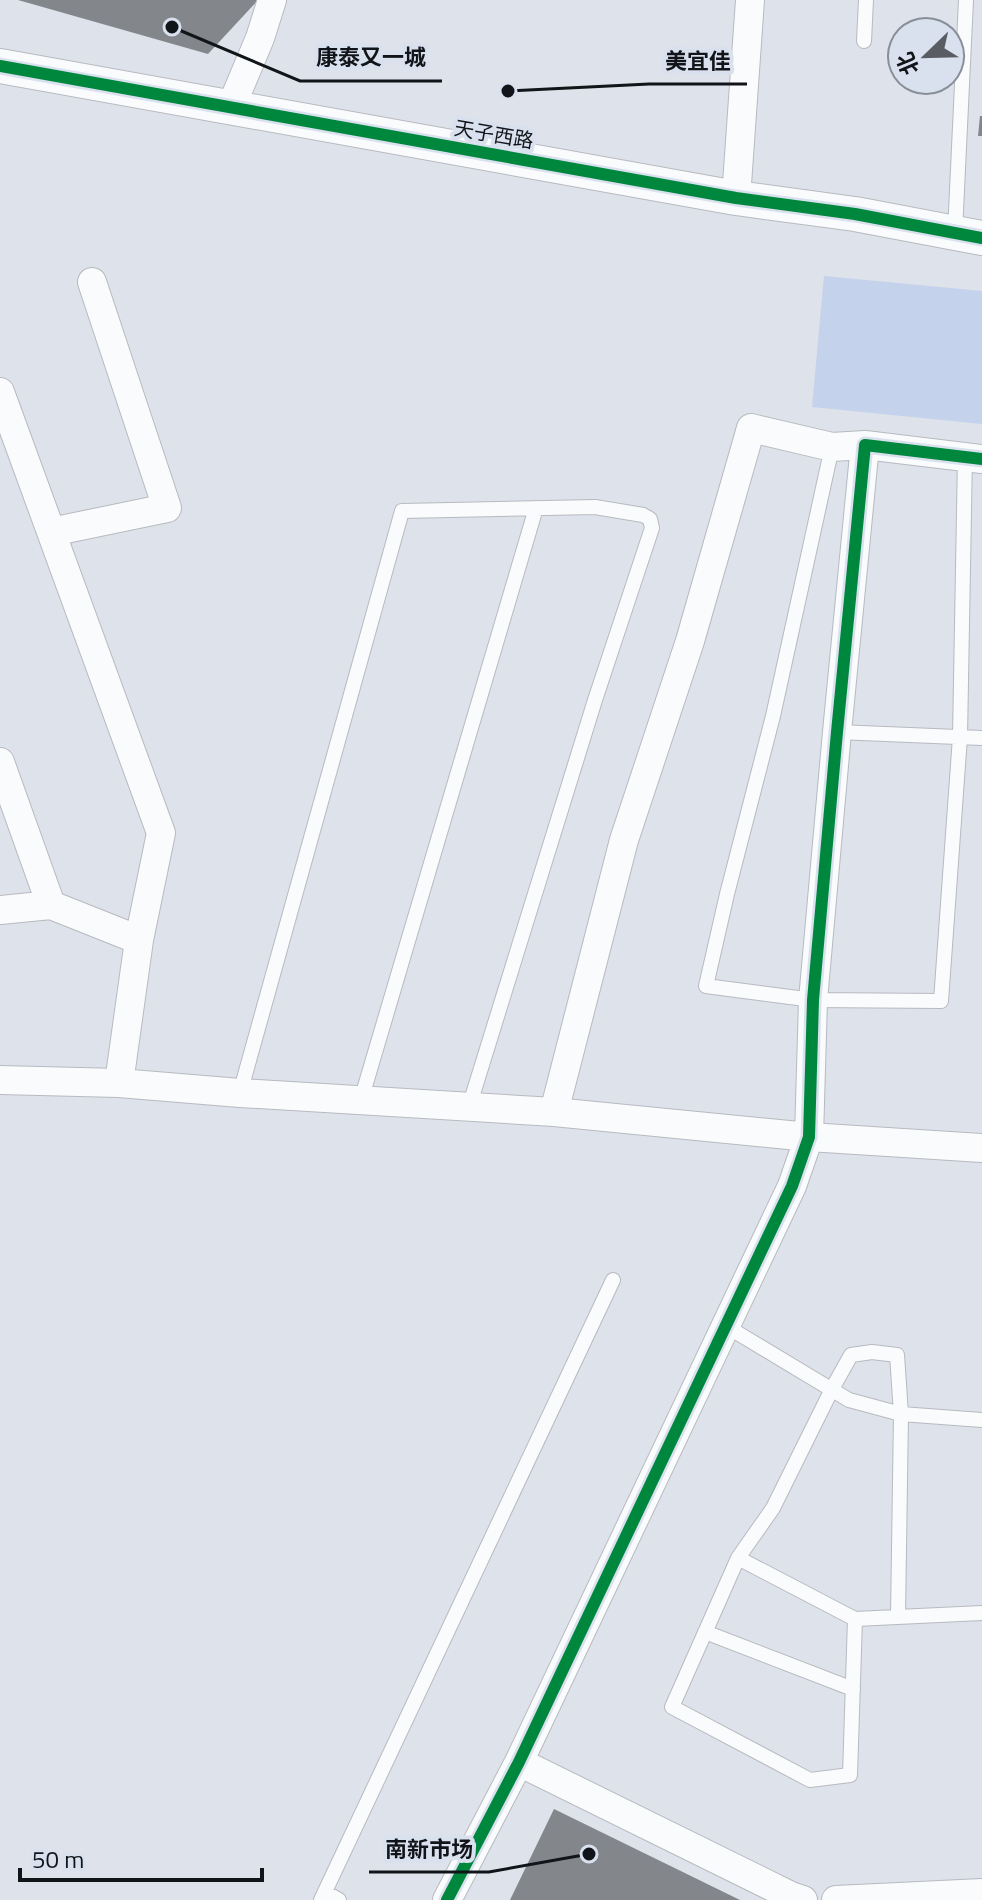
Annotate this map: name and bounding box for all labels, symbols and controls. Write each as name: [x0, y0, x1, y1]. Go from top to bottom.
north arrow: [886, 16, 966, 96]
callout: 康泰又一城: [300, 35, 442, 81]
callout: 美宜佳: [649, 38, 747, 84]
text: 康泰又一城: [316, 40, 426, 74]
text: 美宜佳: [665, 44, 731, 78]
text: 北: [888, 47, 928, 81]
street label: 天子西路: [452, 112, 536, 156]
callout: 南新市场: [369, 1826, 489, 1872]
scale bar: [20, 1832, 262, 1882]
text: 南新市场: [385, 1832, 473, 1866]
text: 50 m: [32, 1841, 84, 1877]

